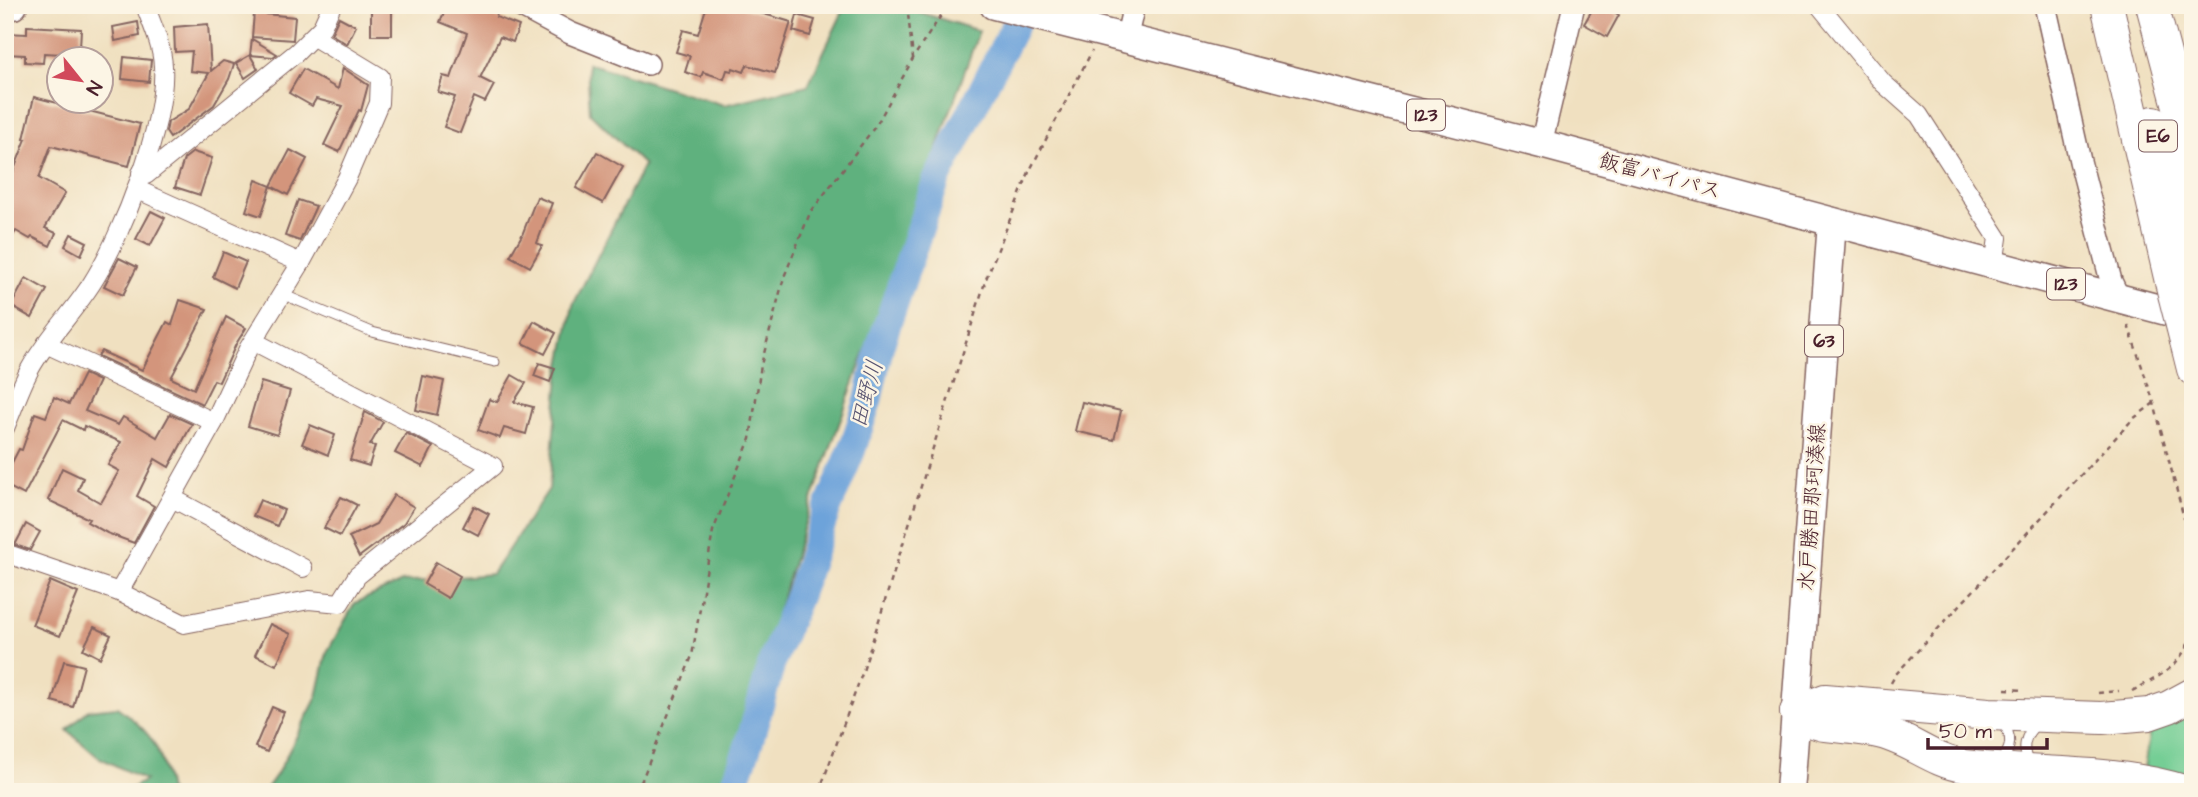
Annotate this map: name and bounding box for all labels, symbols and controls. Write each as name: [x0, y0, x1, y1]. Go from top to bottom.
north arrow: [46, 46, 116, 116]
text: N: [79, 76, 108, 100]
road number: 123: [1407, 99, 1445, 130]
road number: E6: [2139, 120, 2177, 152]
street label: 飯富バイパス: [1596, 146, 1724, 206]
road number: 123: [2047, 268, 2085, 300]
road number: 63: [1805, 326, 1843, 356]
water label: 田野川: [843, 357, 891, 431]
street label: 水戸勝田那珂湊線: [1792, 422, 1832, 592]
scale bar: [1928, 706, 2048, 750]
text: 50 m: [1939, 717, 1993, 746]

